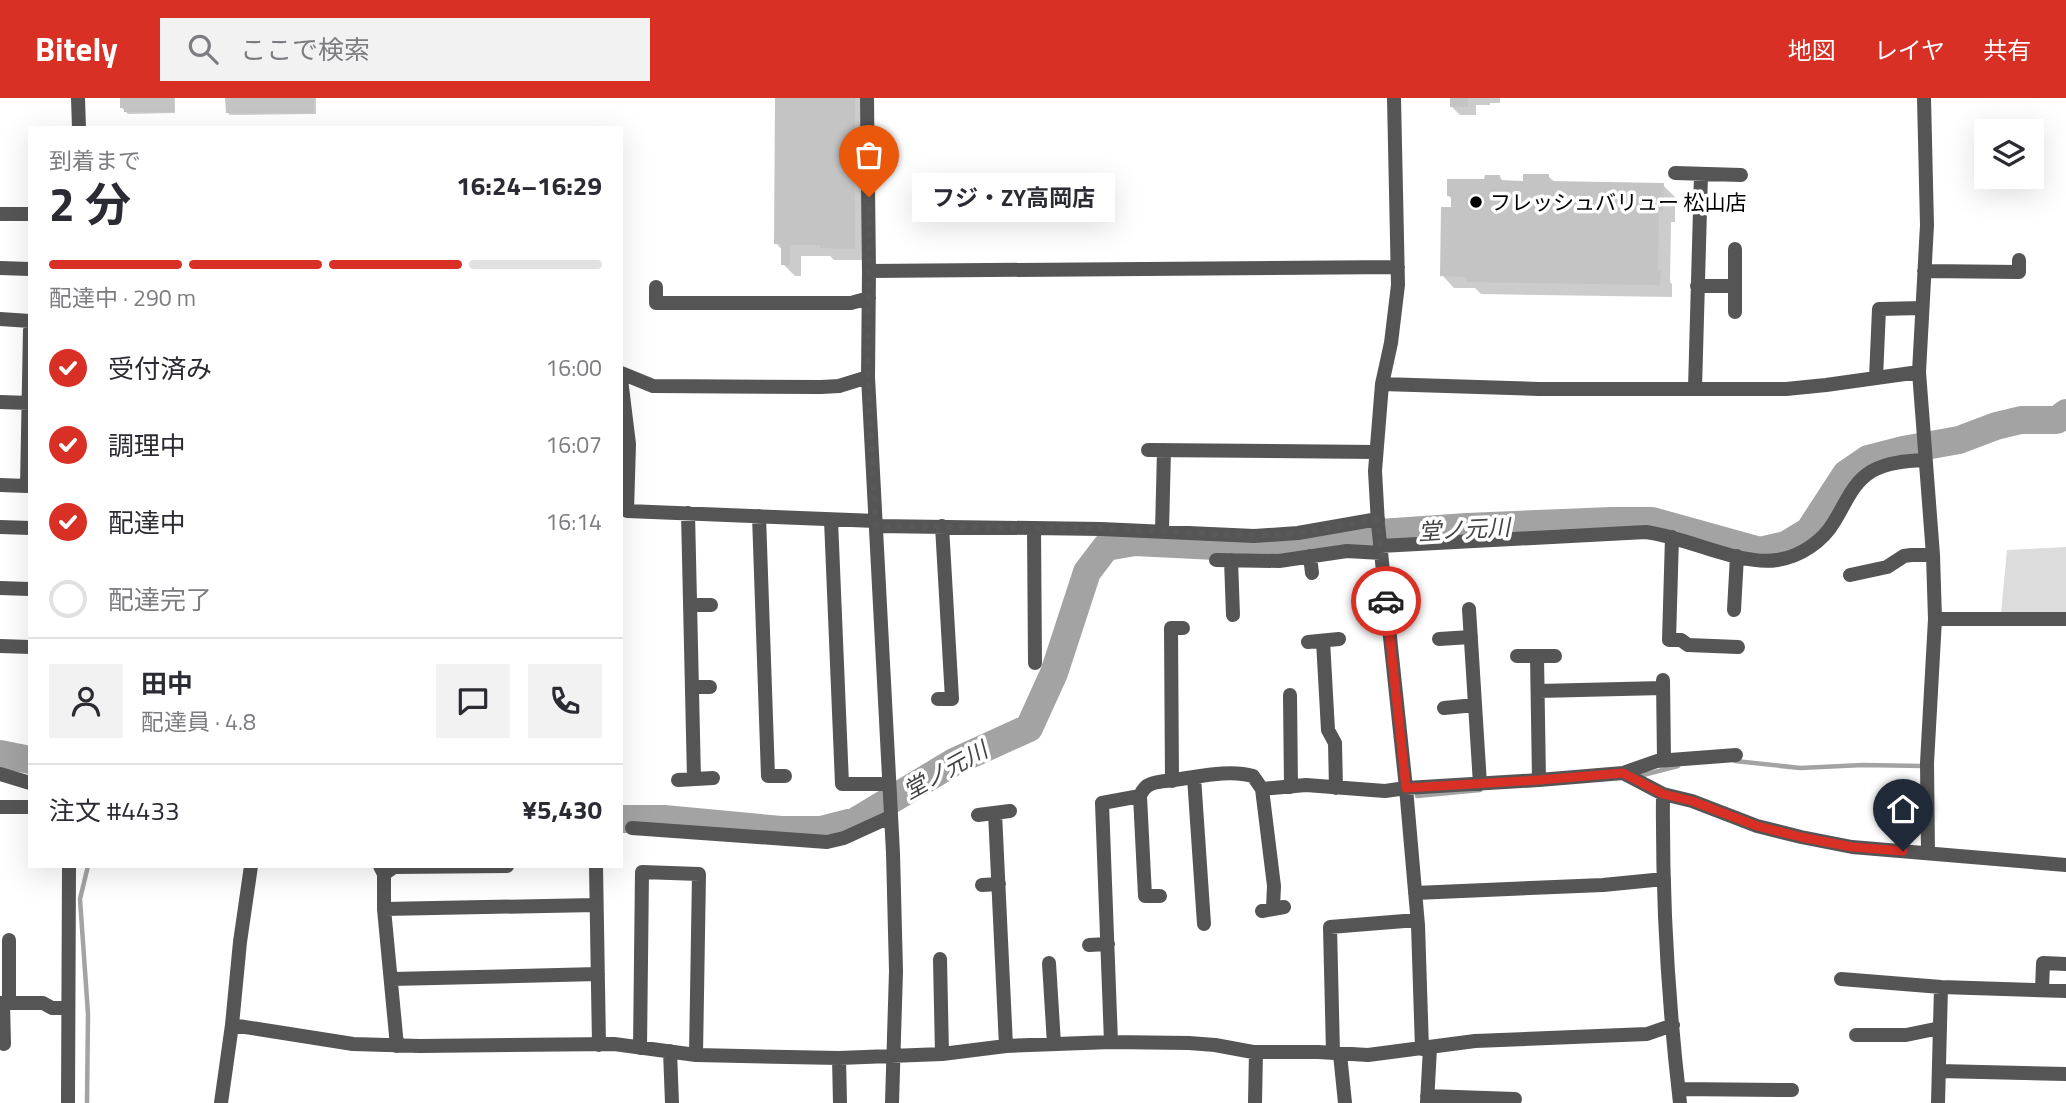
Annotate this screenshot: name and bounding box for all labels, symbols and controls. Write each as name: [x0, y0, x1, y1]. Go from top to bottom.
search box: [160, 18, 650, 81]
text: Bitely: [35, 24, 118, 74]
icon: search: [184, 30, 222, 68]
text: ここで検索: [240, 30, 370, 69]
text: 地図: [1788, 32, 1836, 68]
text: レイヤ: [1874, 32, 1945, 68]
text: 共有: [1983, 32, 2031, 68]
map controls: [1974, 119, 2044, 189]
button: layers: [1974, 119, 2044, 189]
pin: [839, 125, 899, 197]
icon: bag: [850, 136, 888, 174]
text: 到着まで: [49, 143, 141, 178]
text: 16:24–16:29: [456, 166, 602, 205]
text: 2 分: [49, 169, 131, 239]
callout: フジ・ZY高岡店: [911, 172, 1114, 222]
text: フジ・ZY高岡店: [932, 180, 1095, 215]
place label: フレッシュバリュー 松山店: [1490, 186, 1747, 218]
marker: フレッシュバリュー 松山店: [1468, 194, 1484, 210]
text: 配達中 · 290 m: [49, 280, 196, 315]
icon: check: [49, 349, 87, 387]
text: 受付済み: [108, 349, 212, 388]
text: 16:00: [545, 350, 602, 385]
icon: check: [49, 426, 87, 464]
text: 調理中: [108, 426, 186, 465]
text: 16:07: [545, 427, 602, 462]
icon: check: [49, 503, 87, 541]
text: 配達中: [108, 503, 186, 542]
text: 16:14: [545, 504, 602, 539]
water label: 堂ノ元川: [1417, 509, 1514, 549]
courier: [1351, 566, 1421, 636]
text: 配達完了: [108, 580, 212, 619]
icon: car: [1367, 582, 1405, 620]
button: person: [49, 664, 123, 738]
text: 田中: [141, 664, 193, 703]
button: chat: [436, 664, 510, 738]
button: phone: [528, 664, 602, 738]
text: 配達員 · 4.8: [141, 704, 256, 739]
water label: 堂ノ元川: [896, 731, 996, 808]
pin: [1873, 779, 1933, 851]
text: ¥5,430: [522, 790, 602, 829]
icon: home: [1884, 790, 1922, 828]
text: 注文 #4433: [49, 791, 180, 830]

